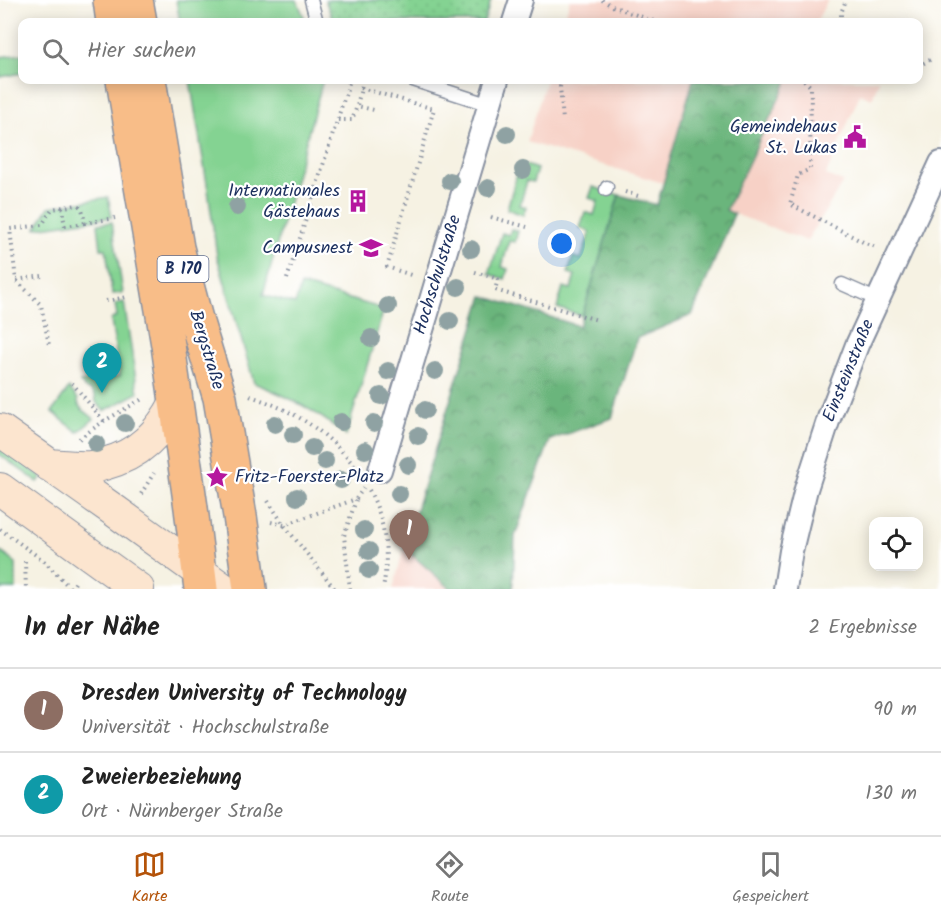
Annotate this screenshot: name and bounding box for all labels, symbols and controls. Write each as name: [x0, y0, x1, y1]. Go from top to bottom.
search box: [18, 18, 923, 84]
text: Hier suchen: [87, 34, 196, 69]
icon: search: [39, 35, 72, 68]
place label: Gemeindehaus St. Lukas: [730, 113, 837, 163]
public building icon: Gemeindehaus St. Lukas: [842, 124, 868, 150]
place label: Internationales Gästehaus: [228, 177, 340, 227]
building icon: Internationales Gästehaus: [345, 188, 371, 214]
street label: Hochschulstraße: [406, 211, 470, 339]
your location: [547, 229, 576, 258]
place label: Campusnest: [262, 234, 354, 263]
school or university icon: Campusnest: [358, 235, 384, 261]
road number: B 170: [158, 256, 208, 282]
street label: Bergstraße: [180, 307, 232, 393]
street label: Einsteinstraße: [815, 315, 883, 427]
pin: 2: [82, 344, 122, 393]
place label: Fritz-Foerster-Platz: [235, 463, 384, 492]
place icon: Fritz-Foerster-Platz: [204, 464, 230, 490]
pin: 1: [390, 510, 428, 560]
map controls: [869, 517, 923, 571]
button: locate: [869, 517, 923, 571]
text: In der Nähe: [24, 607, 160, 649]
text: 2 Ergebnisse: [809, 612, 917, 644]
text: Dresden University of Technology: [81, 677, 407, 712]
text: 1: [40, 694, 47, 726]
text: 90 m: [873, 694, 917, 726]
text: Universität · Hochschulstraße: [81, 712, 329, 744]
text: Zweierbeziehung: [81, 761, 242, 796]
text: 2: [38, 778, 49, 810]
text: 130 m: [865, 778, 917, 810]
text: Ort · Nürnberger Straße: [81, 796, 283, 828]
tab: Karte: [132, 848, 167, 909]
tab: Route: [431, 848, 469, 909]
tab: Gespeichert: [732, 848, 809, 909]

